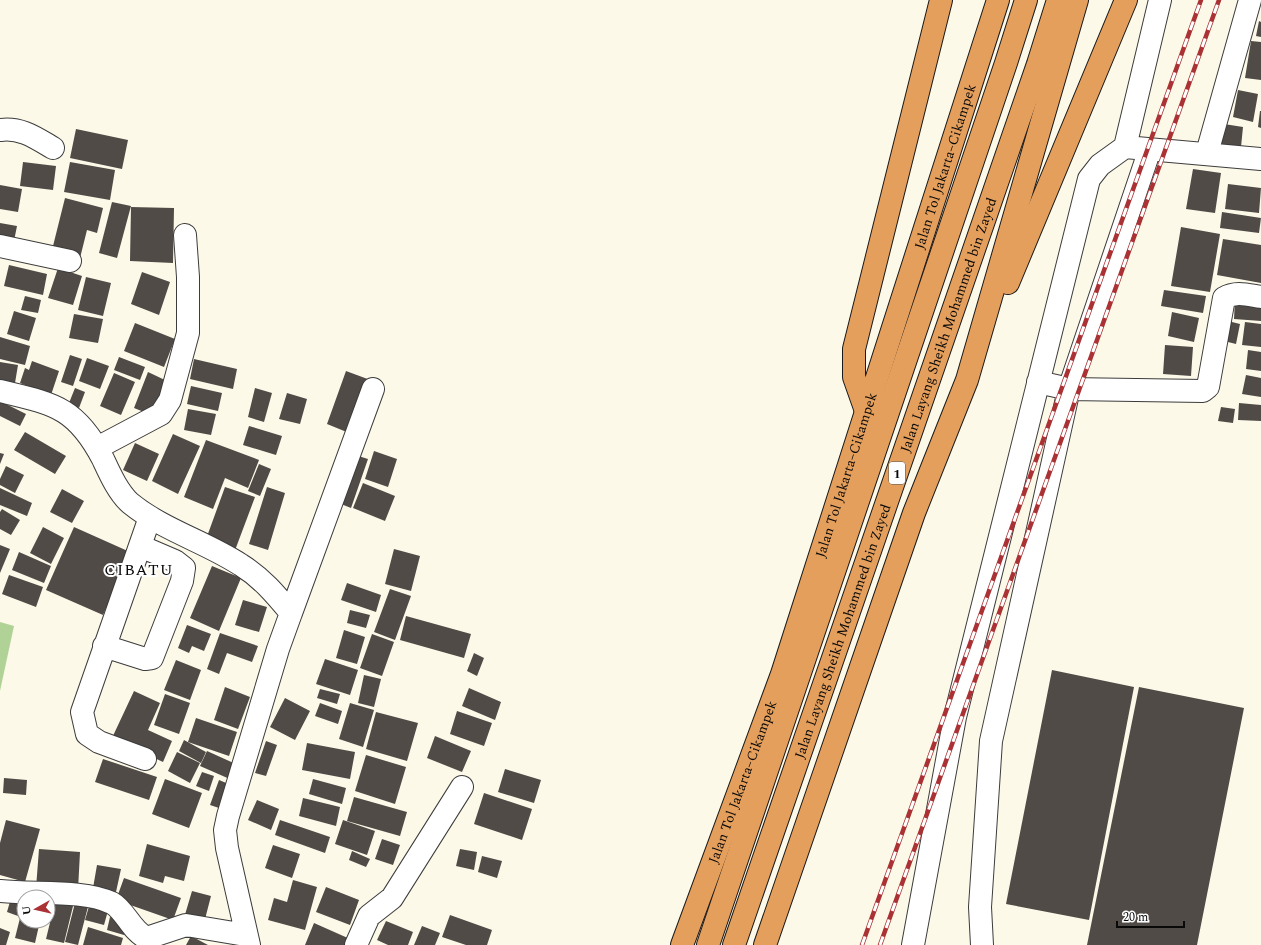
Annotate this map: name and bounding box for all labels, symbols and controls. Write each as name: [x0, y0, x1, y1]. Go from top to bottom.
street label: Jalan Tol Jakarta–Cikampek: [909, 81, 982, 252]
street label: Jalan Layang Sheikh Mohammed bin Zayed: [895, 195, 1002, 455]
street label: Jalan Tol Jakarta–Cikampek: [810, 389, 883, 560]
road number: 1: [889, 462, 905, 484]
street label: Jalan Layang Sheikh Mohammed bin Zayed: [789, 501, 896, 762]
district label: CIBATU: [104, 558, 174, 582]
street label: Jalan Tol Jakarta–Cikampek: [703, 697, 782, 866]
north arrow: [16, 889, 56, 929]
scale bar: [1117, 903, 1184, 929]
text: U: [18, 905, 36, 916]
text: 20 m: [1123, 908, 1148, 927]

